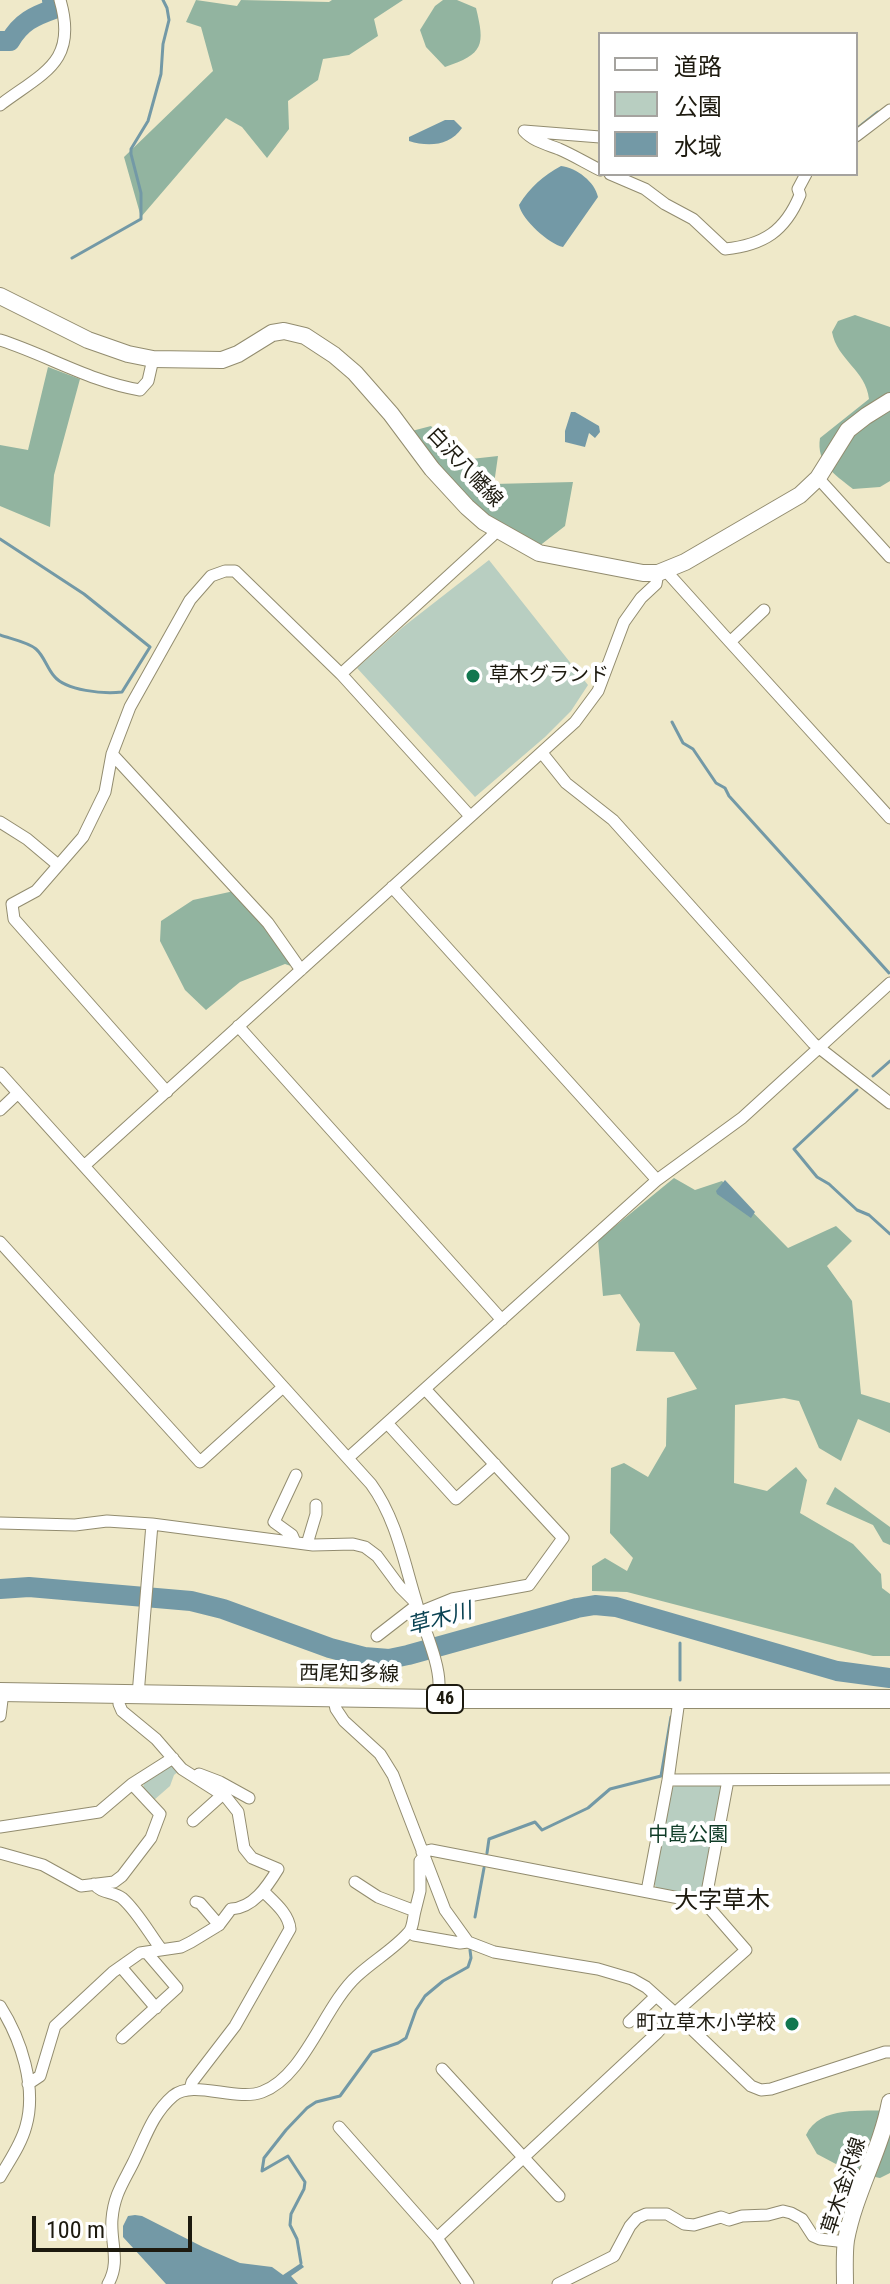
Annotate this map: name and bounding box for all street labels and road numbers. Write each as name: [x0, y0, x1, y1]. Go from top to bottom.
street label: 白沢八幡線: [421, 423, 507, 513]
street label: 西尾知多線: [299, 1662, 399, 1688]
road number: 46: [427, 1685, 463, 1713]
street label: 草木金沢線: [818, 2135, 872, 2237]

